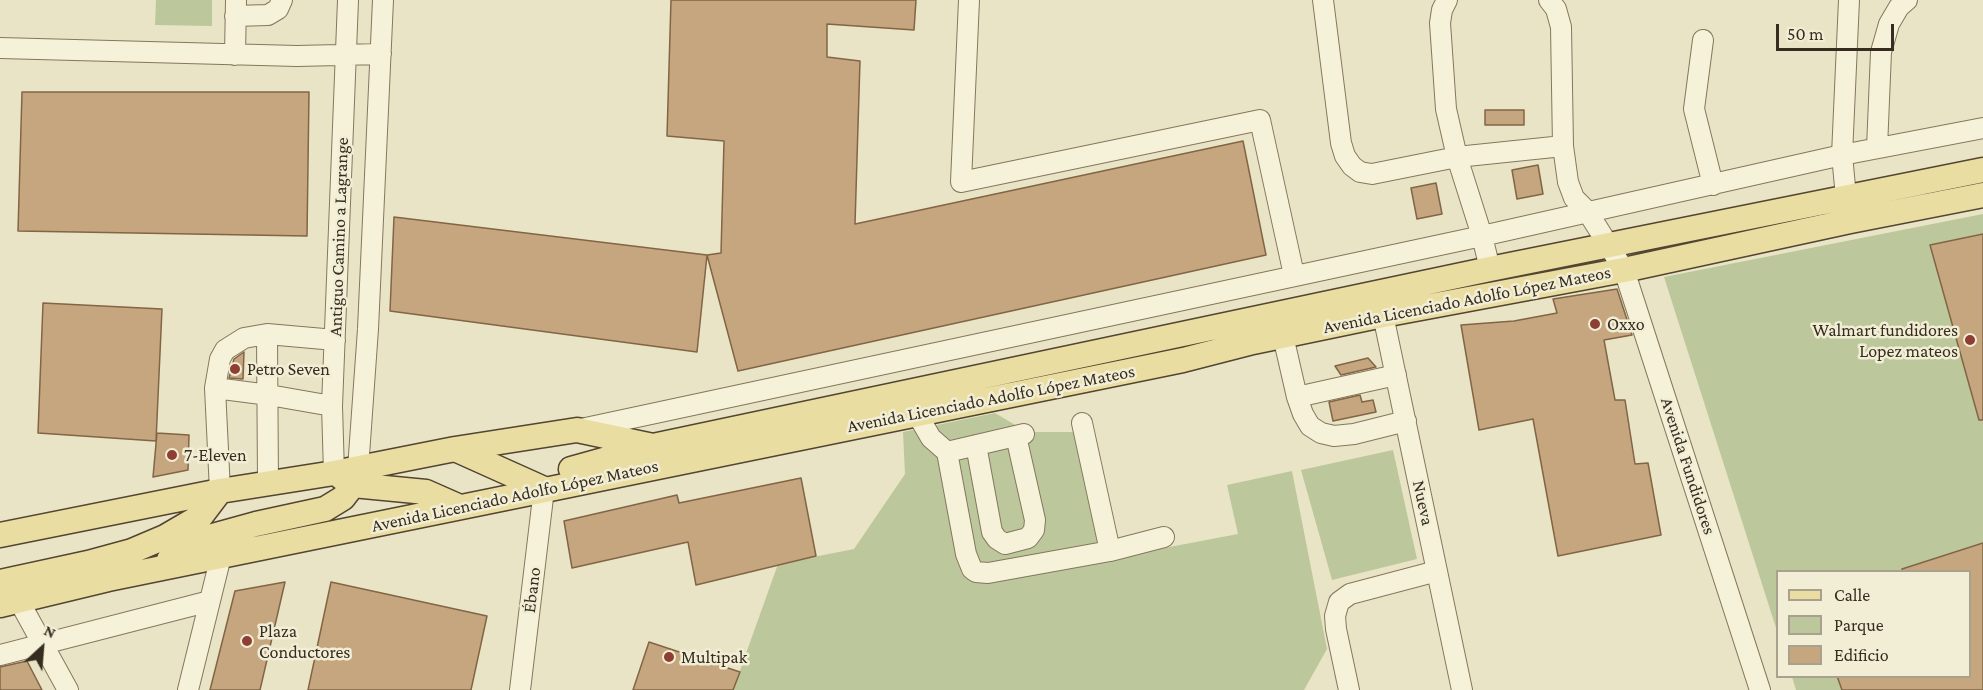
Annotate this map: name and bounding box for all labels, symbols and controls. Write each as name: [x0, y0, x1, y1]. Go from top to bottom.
scale bar: [1779, 12, 1898, 50]
text: 50 m: [1787, 24, 1824, 44]
street label: Antiguo Camino a Lagrange: [325, 137, 353, 337]
street label: Avenida Licenciado Adolfo López Mateos: [1321, 261, 1613, 339]
place label: Oxxo: [1607, 313, 1645, 335]
marker: Oxxo: [1588, 317, 1602, 331]
place label: Walmart fundidores Lopez mateos: [1813, 319, 1958, 362]
marker: Walmart fundidores Lopez mateos: [1963, 333, 1977, 347]
place label: Petro Seven: [247, 358, 330, 380]
street label: Avenida Licenciado Adolfo López Mateos: [845, 360, 1137, 438]
marker: Petro Seven: [228, 362, 242, 376]
street label: Avenida Fundidores: [1656, 395, 1720, 537]
place label: 7-Eleven: [184, 444, 247, 466]
marker: 7-Eleven: [165, 448, 179, 462]
street label: Avenida Licenciado Adolfo López Mateos: [370, 455, 660, 537]
street label: Nueva: [1408, 478, 1438, 528]
street label: Ébano: [518, 566, 546, 614]
legend: [1776, 570, 1971, 678]
text: Calle: [1834, 585, 1870, 605]
text: Parque: [1834, 615, 1884, 635]
north arrow: [12, 618, 72, 678]
place label: Plaza Conductores: [259, 620, 350, 662]
text: N: [41, 621, 59, 641]
marker: Plaza Conductores: [240, 634, 254, 648]
text: Edificio: [1834, 645, 1889, 665]
place label: Multipak: [681, 646, 747, 668]
marker: Multipak: [662, 650, 676, 664]

